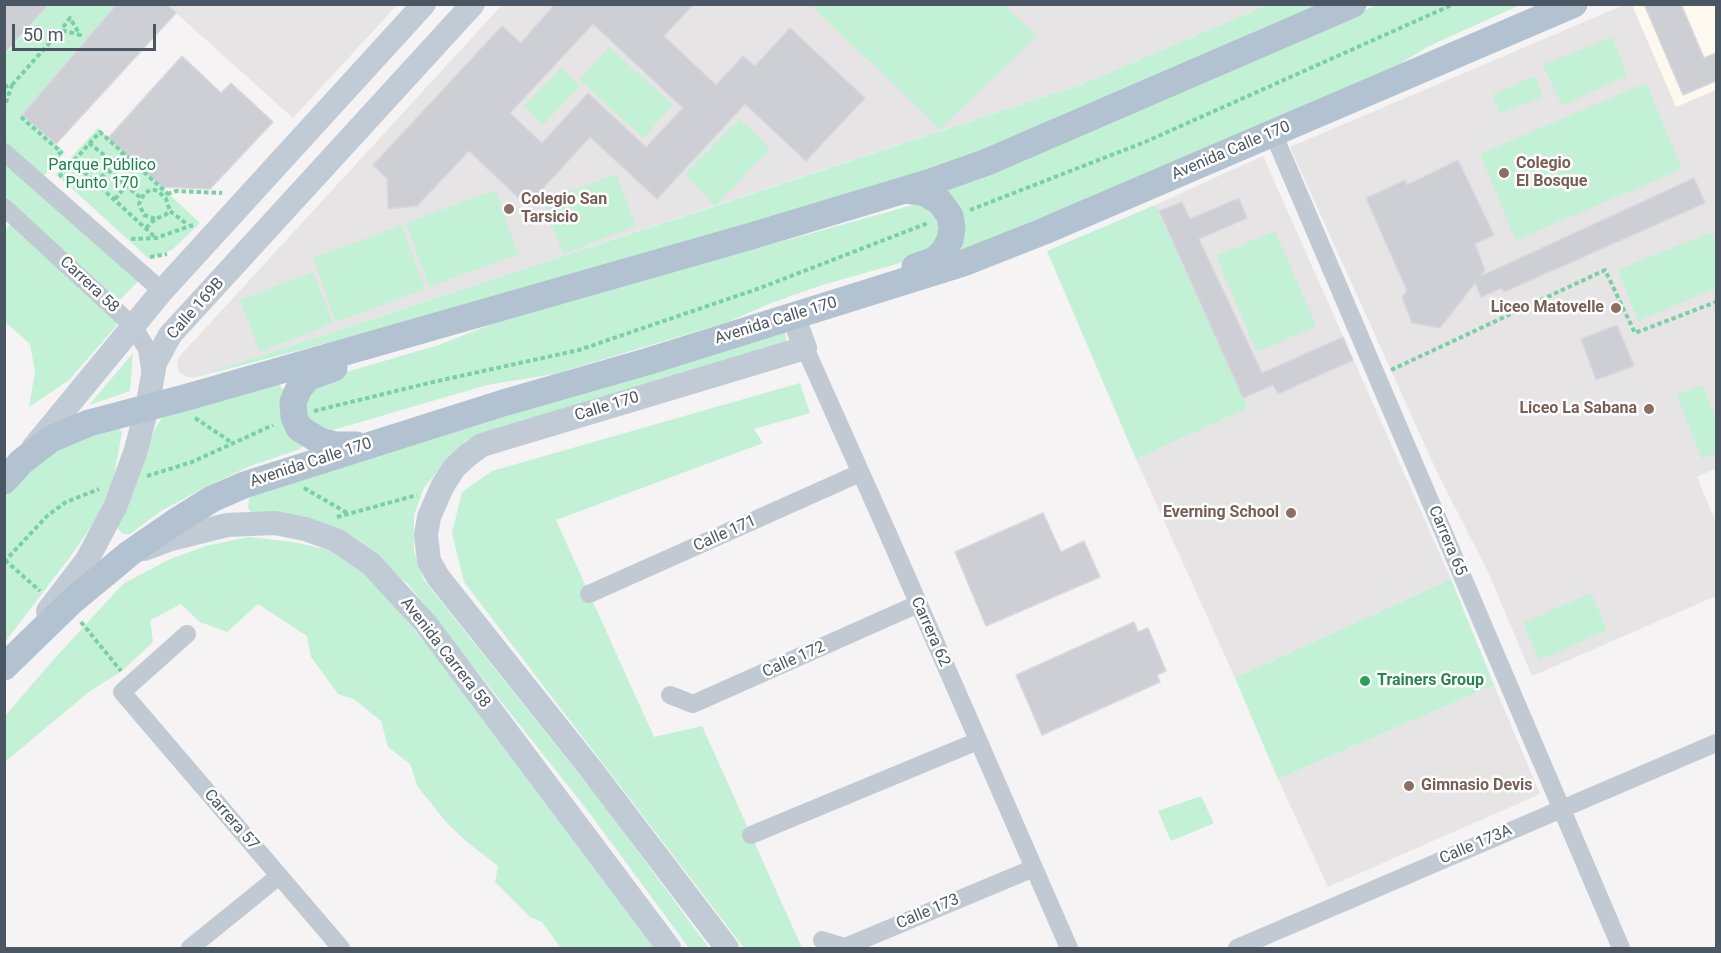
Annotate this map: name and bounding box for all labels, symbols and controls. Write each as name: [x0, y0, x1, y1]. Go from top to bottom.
scale bar: [15, 12, 159, 50]
text: 50 m: [23, 24, 63, 45]
street label: Avenida Calle 170: [1169, 117, 1293, 185]
place label: Colegio El Bosque: [1516, 154, 1587, 192]
park label: Parque Público Punto 170: [48, 156, 156, 194]
marker: Colegio El Bosque: [1497, 166, 1511, 180]
place label: Colegio San Tarsicio: [521, 190, 607, 228]
marker: Colegio San Tarsicio: [502, 202, 516, 216]
street label: Carrera 58: [55, 253, 123, 317]
street label: Calle 169B: [163, 274, 229, 344]
street label: Avenida Calle 170: [713, 293, 839, 349]
place label: Liceo Matovelle: [1491, 298, 1604, 318]
marker: Liceo Matovelle: [1609, 301, 1623, 315]
street label: Calle 170: [572, 388, 642, 426]
place label: Liceo La Sabana: [1519, 399, 1637, 419]
marker: Liceo La Sabana: [1642, 402, 1656, 416]
street label: Avenida Calle 170: [248, 434, 374, 492]
place label: Everning School: [1163, 503, 1279, 523]
street label: Carrera 65: [1424, 503, 1470, 579]
marker: Everning School: [1284, 506, 1298, 520]
street label: Calle 171: [691, 512, 759, 556]
street label: Avenida Carrera 58: [396, 594, 494, 712]
street label: Carrera 62: [906, 594, 954, 670]
street label: Calle 172: [760, 638, 828, 682]
place label: Trainers Group: [1377, 671, 1484, 691]
marker: Trainers Group: [1358, 674, 1372, 688]
place label: Gimnasio Devis: [1421, 776, 1532, 796]
marker: Gimnasio Devis: [1402, 779, 1416, 793]
street label: Carrera 57: [199, 786, 263, 854]
street label: Calle 173A: [1437, 821, 1515, 869]
street label: Calle 173: [894, 890, 962, 934]

